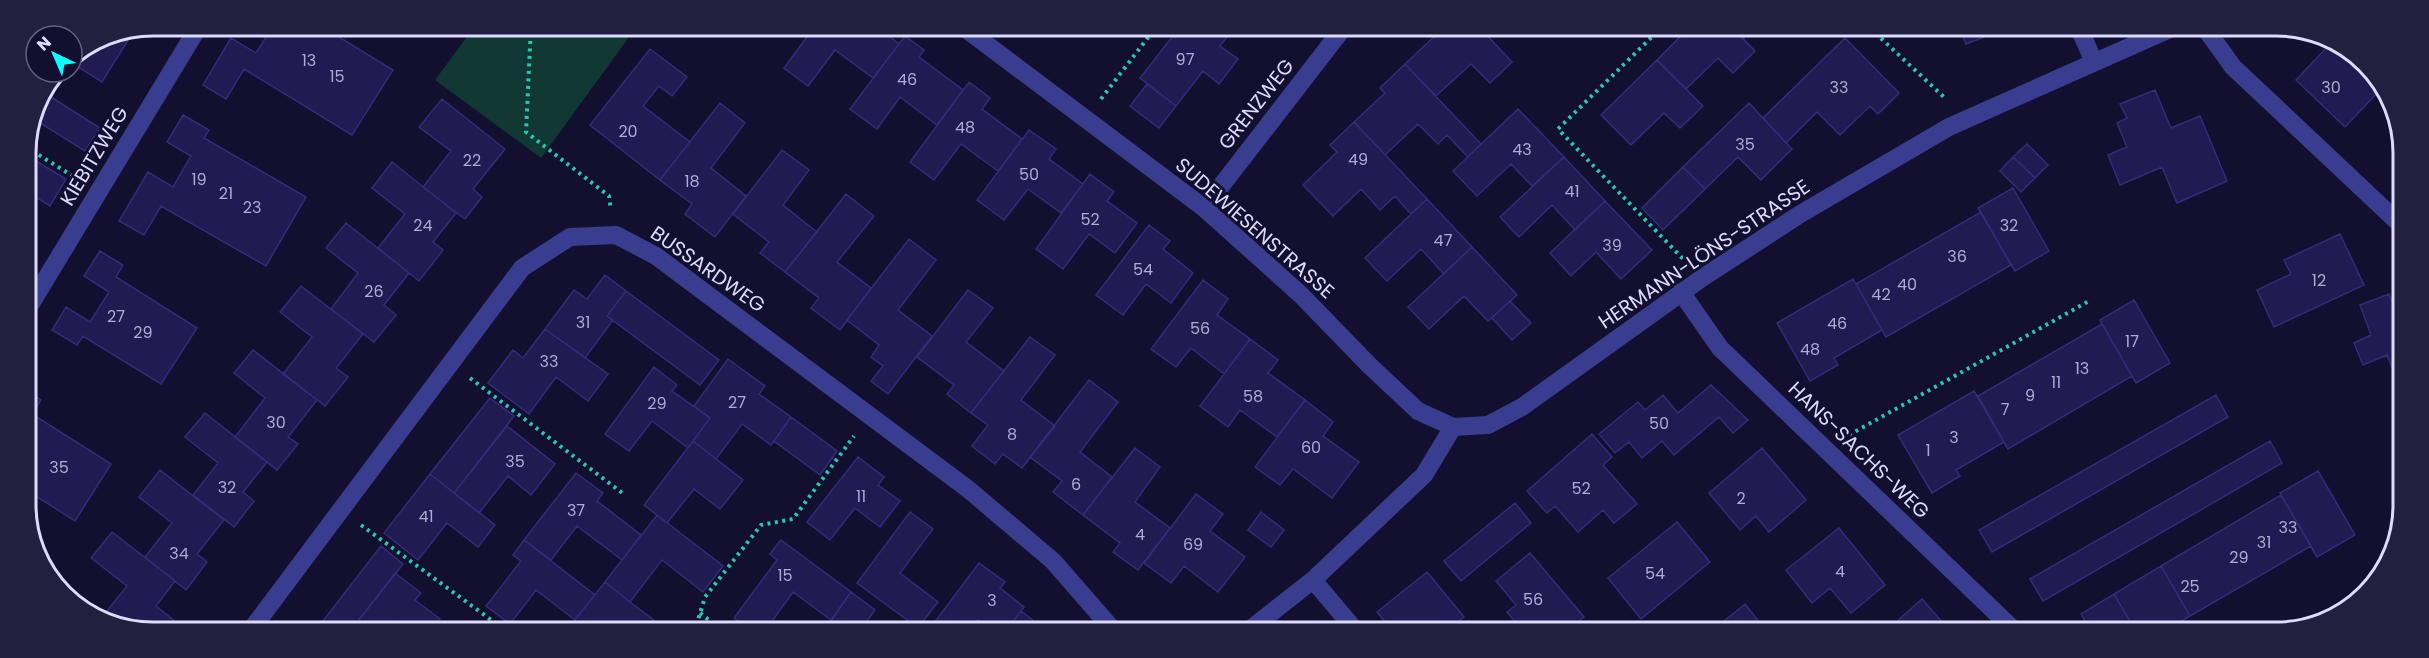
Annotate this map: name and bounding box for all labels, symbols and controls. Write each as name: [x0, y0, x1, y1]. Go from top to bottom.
north arrow: [24, 24, 84, 84]
text: N: [32, 31, 56, 56]
house number: 97: [1176, 48, 1195, 71]
house number: 13: [302, 49, 316, 72]
street label: GRENZWEG: [1212, 53, 1300, 155]
house number: 15: [329, 65, 345, 88]
house number: 46: [897, 68, 917, 91]
house number: 33: [1830, 76, 1848, 99]
house number: 30: [2321, 76, 2341, 99]
street label: KIEBITZWEG: [53, 101, 135, 211]
house number: 48: [955, 116, 975, 139]
house number: 20: [618, 120, 638, 143]
house number: 35: [1735, 133, 1755, 156]
house number: 43: [1512, 138, 1532, 161]
house number: 49: [1348, 148, 1368, 171]
house number: 22: [463, 149, 481, 172]
street label: SUDEWIESENSTRASSE: [1169, 151, 1341, 305]
house number: 50: [1019, 163, 1039, 186]
house number: 19: [191, 168, 207, 191]
house number: 18: [684, 170, 700, 193]
street label: HERMANN-LÖNS-STRASSE: [1593, 173, 1815, 335]
house number: 41: [1564, 180, 1580, 203]
house number: 21: [219, 182, 233, 205]
house number: 23: [243, 196, 261, 219]
house number: 52: [1080, 208, 1100, 231]
house number: 24: [413, 214, 433, 237]
house number: 32: [2000, 214, 2018, 237]
street label: BUSSARDWEG: [645, 219, 771, 319]
house number: 47: [1434, 229, 1453, 252]
house number: 39: [1602, 234, 1622, 257]
house number: 36: [1947, 245, 1967, 268]
house number: 54: [1133, 258, 1153, 281]
house number: 12: [2312, 269, 2326, 292]
house number: 40: [1897, 273, 1917, 296]
house number: 26: [364, 280, 384, 303]
house number: 42: [1871, 283, 1891, 306]
house number: 27: [107, 305, 125, 328]
house number: 31: [576, 311, 590, 334]
house number: 46: [1827, 312, 1847, 335]
house number: 56: [1190, 317, 1210, 340]
house number: 29: [133, 321, 153, 344]
house number: 17: [2125, 330, 2139, 353]
house number: 48: [1800, 338, 1820, 361]
house number: 33: [540, 350, 558, 373]
house number: 13: [2075, 357, 2089, 380]
house number: 11: [2051, 371, 2061, 394]
street label: HANS-SACHS-WEG: [1782, 375, 1936, 525]
house number: 9: [2025, 384, 2035, 407]
house number: 58: [1243, 385, 1263, 408]
house number: 27: [728, 391, 746, 414]
house number: 29: [647, 392, 667, 415]
house number: 7: [2001, 398, 2010, 421]
house number: 30: [266, 411, 286, 434]
house number: 50: [1649, 412, 1669, 435]
house number: 8: [1007, 423, 1017, 446]
house number: 3: [1949, 426, 1959, 449]
house number: 60: [1301, 436, 1321, 459]
house number: 1: [1925, 439, 1931, 462]
house number: 35: [505, 450, 525, 473]
house number: 35: [49, 456, 69, 479]
house number: 6: [1071, 473, 1081, 496]
house number: 32: [218, 476, 236, 499]
house number: 52: [1571, 477, 1591, 500]
house number: 11: [856, 485, 866, 508]
house number: 2: [1736, 487, 1746, 510]
house number: 37: [567, 499, 585, 522]
house number: 41: [418, 505, 434, 528]
house number: 33: [2279, 516, 2297, 539]
house number: 4: [1135, 523, 1145, 546]
house number: 31: [2257, 531, 2271, 554]
house number: 69: [1183, 533, 1203, 556]
house number: 34: [169, 542, 189, 565]
house number: 29: [2229, 546, 2249, 569]
house number: 4: [1835, 560, 1845, 583]
house number: 54: [1645, 562, 1665, 585]
house number: 15: [777, 564, 793, 587]
house number: 25: [2180, 575, 2200, 598]
house number: 56: [1523, 588, 1543, 611]
house number: 3: [987, 589, 997, 612]

